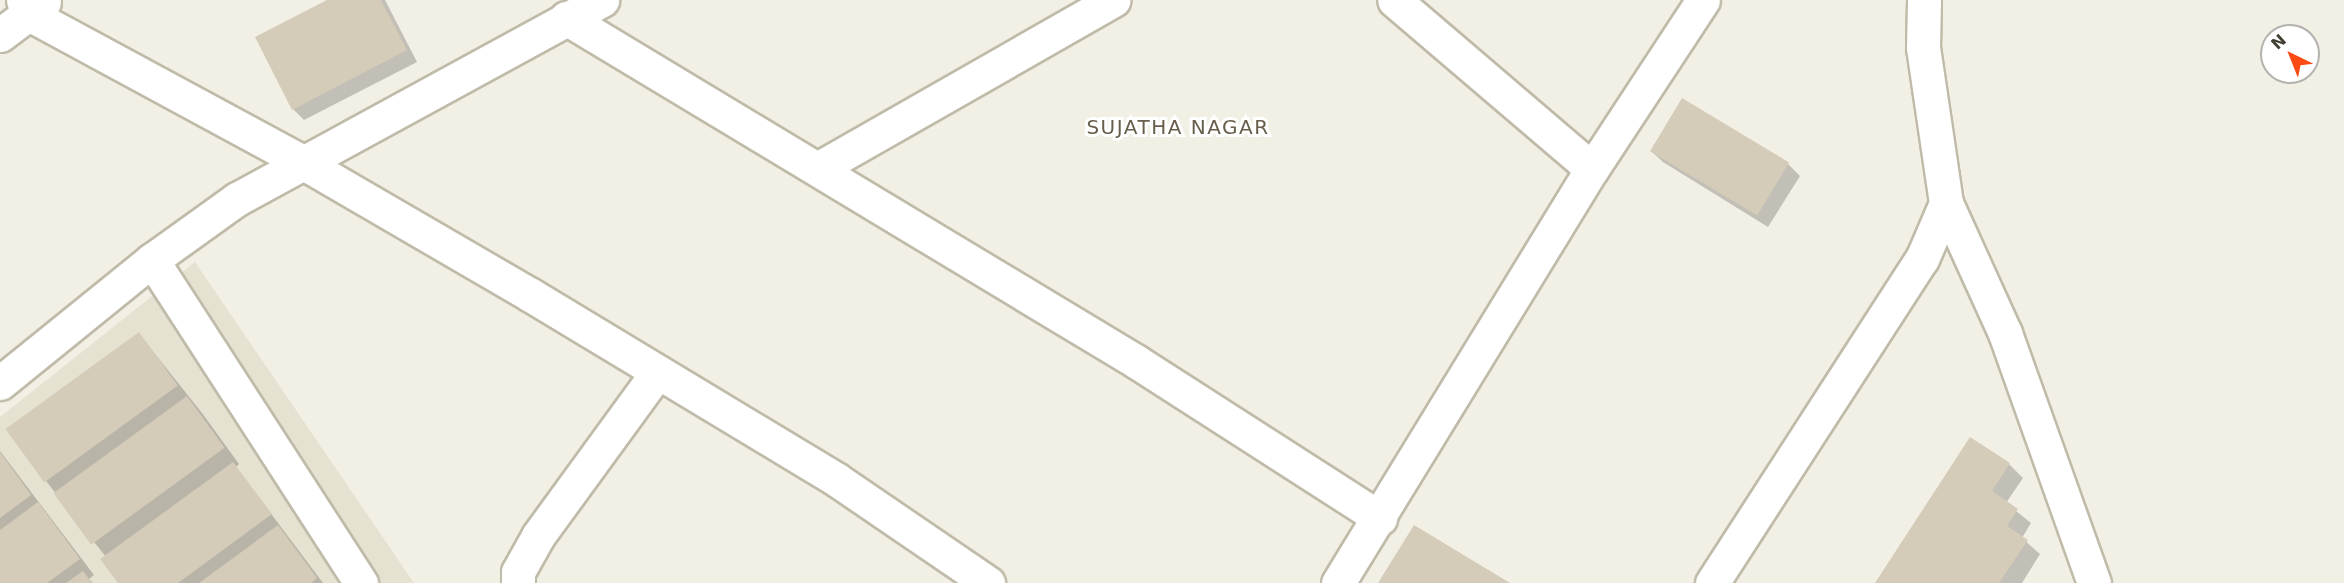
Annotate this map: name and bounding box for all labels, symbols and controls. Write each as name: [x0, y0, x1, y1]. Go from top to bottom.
north arrow: [2260, 24, 2320, 84]
text: N: [2267, 30, 2290, 53]
district label: SUJATHA NAGAR: [1086, 115, 1270, 139]

